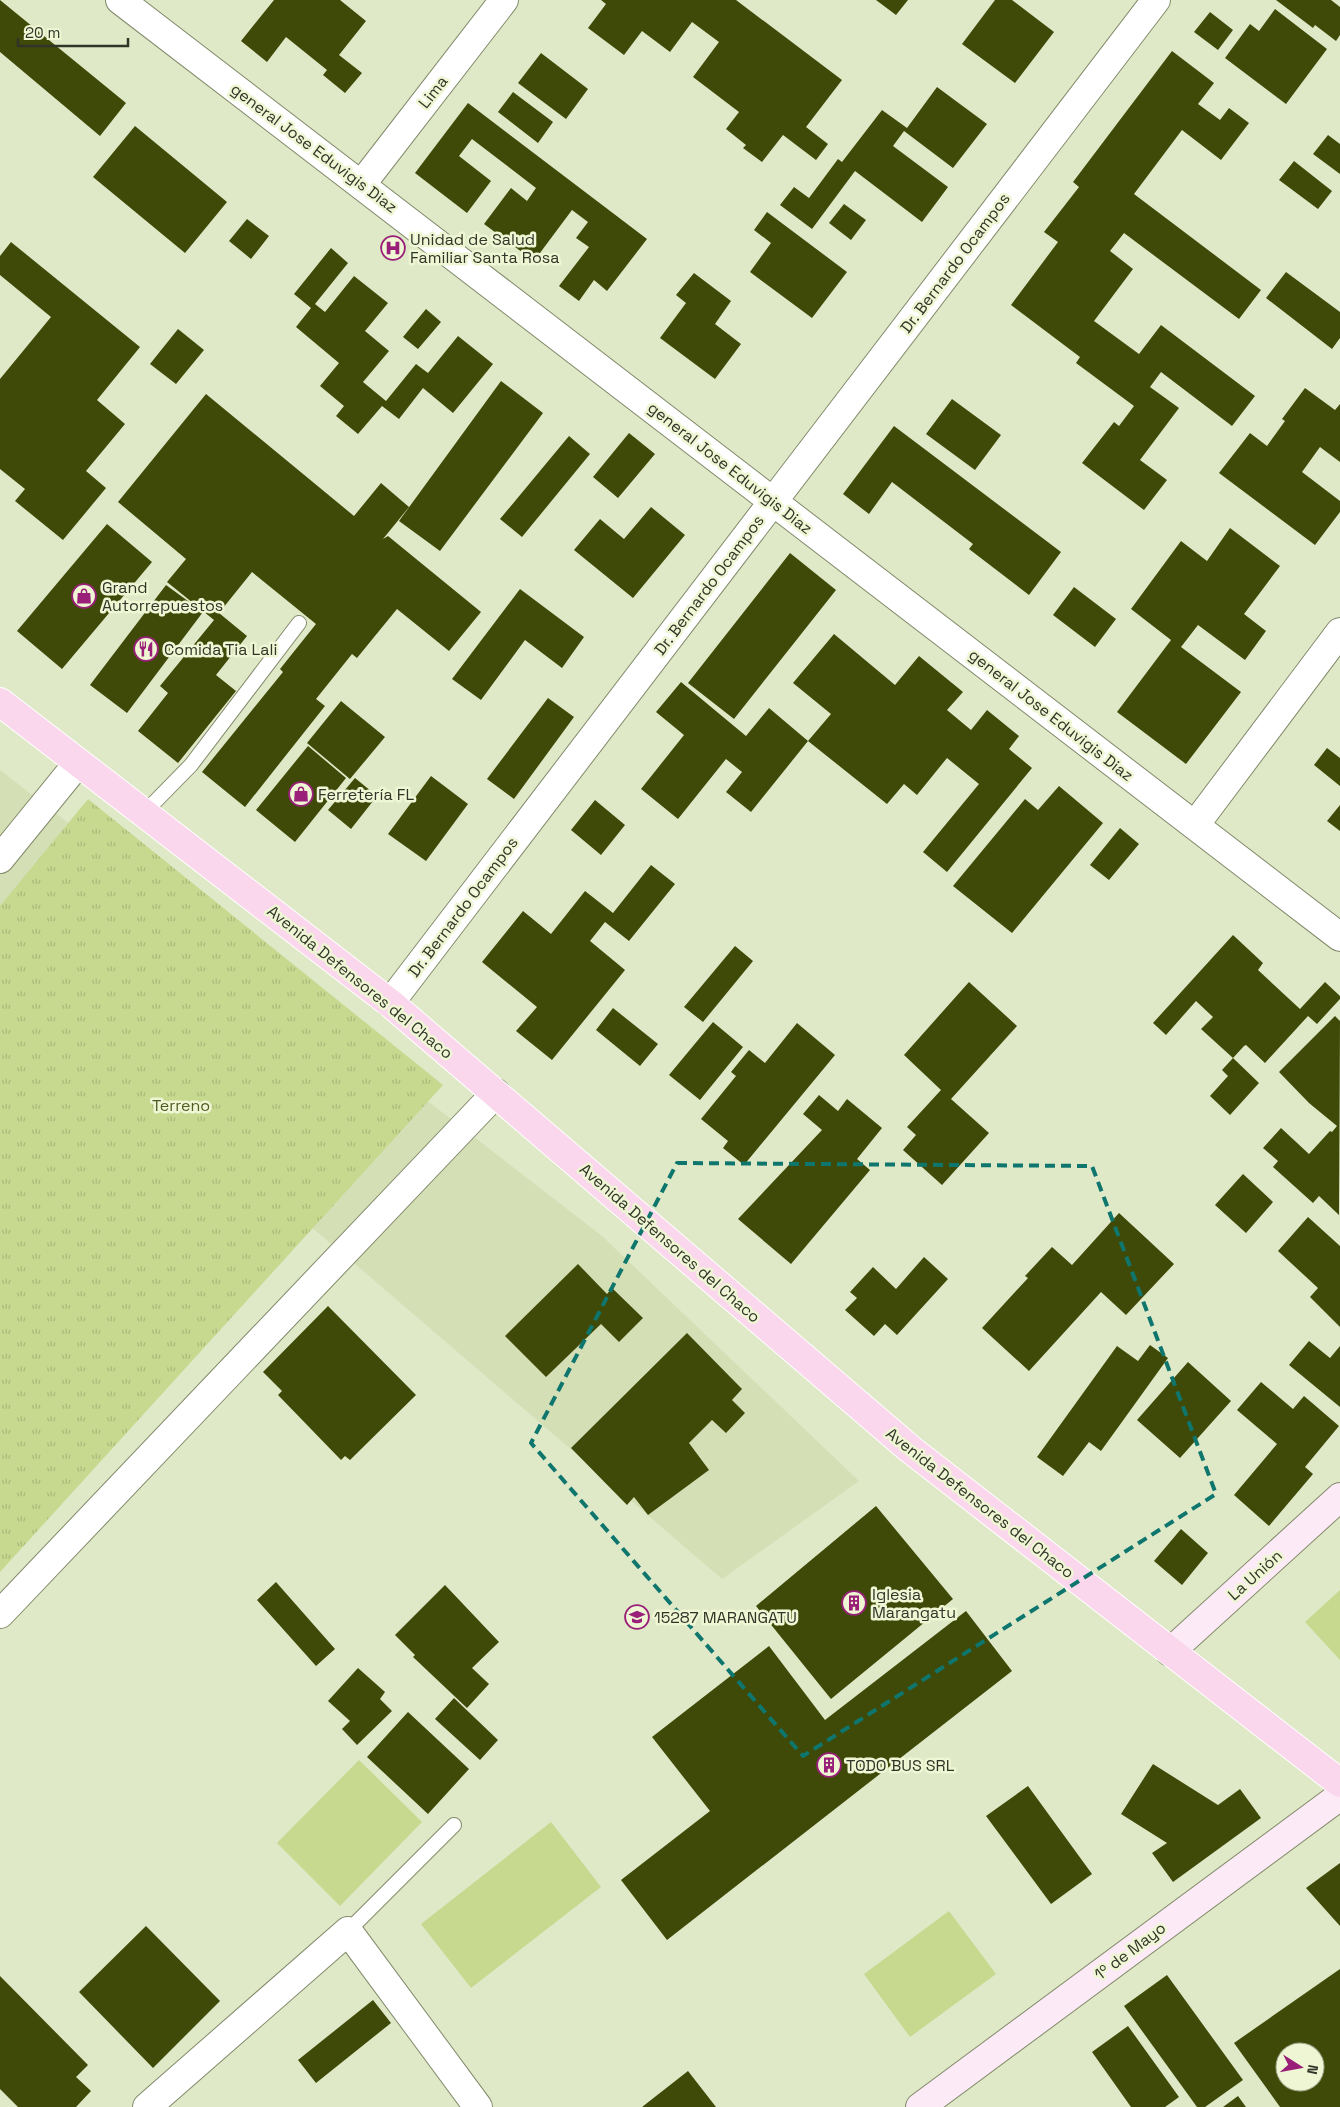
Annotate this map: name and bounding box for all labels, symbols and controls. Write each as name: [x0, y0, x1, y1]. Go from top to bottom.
scale bar: [18, 15, 128, 47]
text: 20 m: [25, 23, 60, 42]
street label: Lima: [414, 71, 452, 113]
street label: general Jose Eduvigis Diaz: [226, 78, 402, 218]
street label: Dr. Bernardo Ocampos: [895, 189, 1015, 337]
place label: Unidad de Salud Familiar Santa Rosa: [410, 229, 559, 268]
hospital icon: Unidad de Salud Familiar Santa Rosa: [380, 235, 406, 261]
street label: general Jose Eduvigis Diaz: [643, 397, 817, 539]
street label: Dr. Bernardo Ocampos: [649, 511, 769, 659]
place label: Grand Autorrepuestos: [102, 577, 223, 616]
shop icon: Grand Autorrepuestos: [71, 583, 97, 609]
restaurant icon: Comida Tia Lali: [133, 636, 159, 662]
place label: Comida Tia Lali: [164, 639, 277, 660]
street label: general Jose Eduvigis Diaz: [964, 644, 1138, 786]
shop icon: Ferretería FL: [288, 781, 314, 807]
place label: Ferretería FL: [318, 784, 414, 805]
street label: Dr. Bernardo Ocampos: [403, 833, 523, 981]
street label: Avenida Defensores del Chaco: [263, 901, 457, 1063]
park label: Terreno: [152, 1095, 210, 1116]
street label: Avenida Defensores del Chaco: [575, 1159, 765, 1327]
street label: Avenida Defensores del Chaco: [882, 1423, 1078, 1583]
street label: La Unión: [1223, 1545, 1287, 1605]
place label: Iglesia Marangatu: [872, 1584, 956, 1623]
building icon: Iglesia Marangatu: [841, 1590, 867, 1616]
school or university icon: 15287 MARANGATU: [624, 1604, 650, 1630]
place label: 15287 MARANGATU: [654, 1607, 797, 1628]
building icon: TODO BUS SRL: [816, 1752, 842, 1778]
place label: TODO BUS SRL: [846, 1755, 955, 1776]
street label: 1º de Mayo: [1090, 1917, 1170, 1985]
north arrow: [1275, 2042, 1325, 2092]
text: N: [1303, 2063, 1322, 2076]

